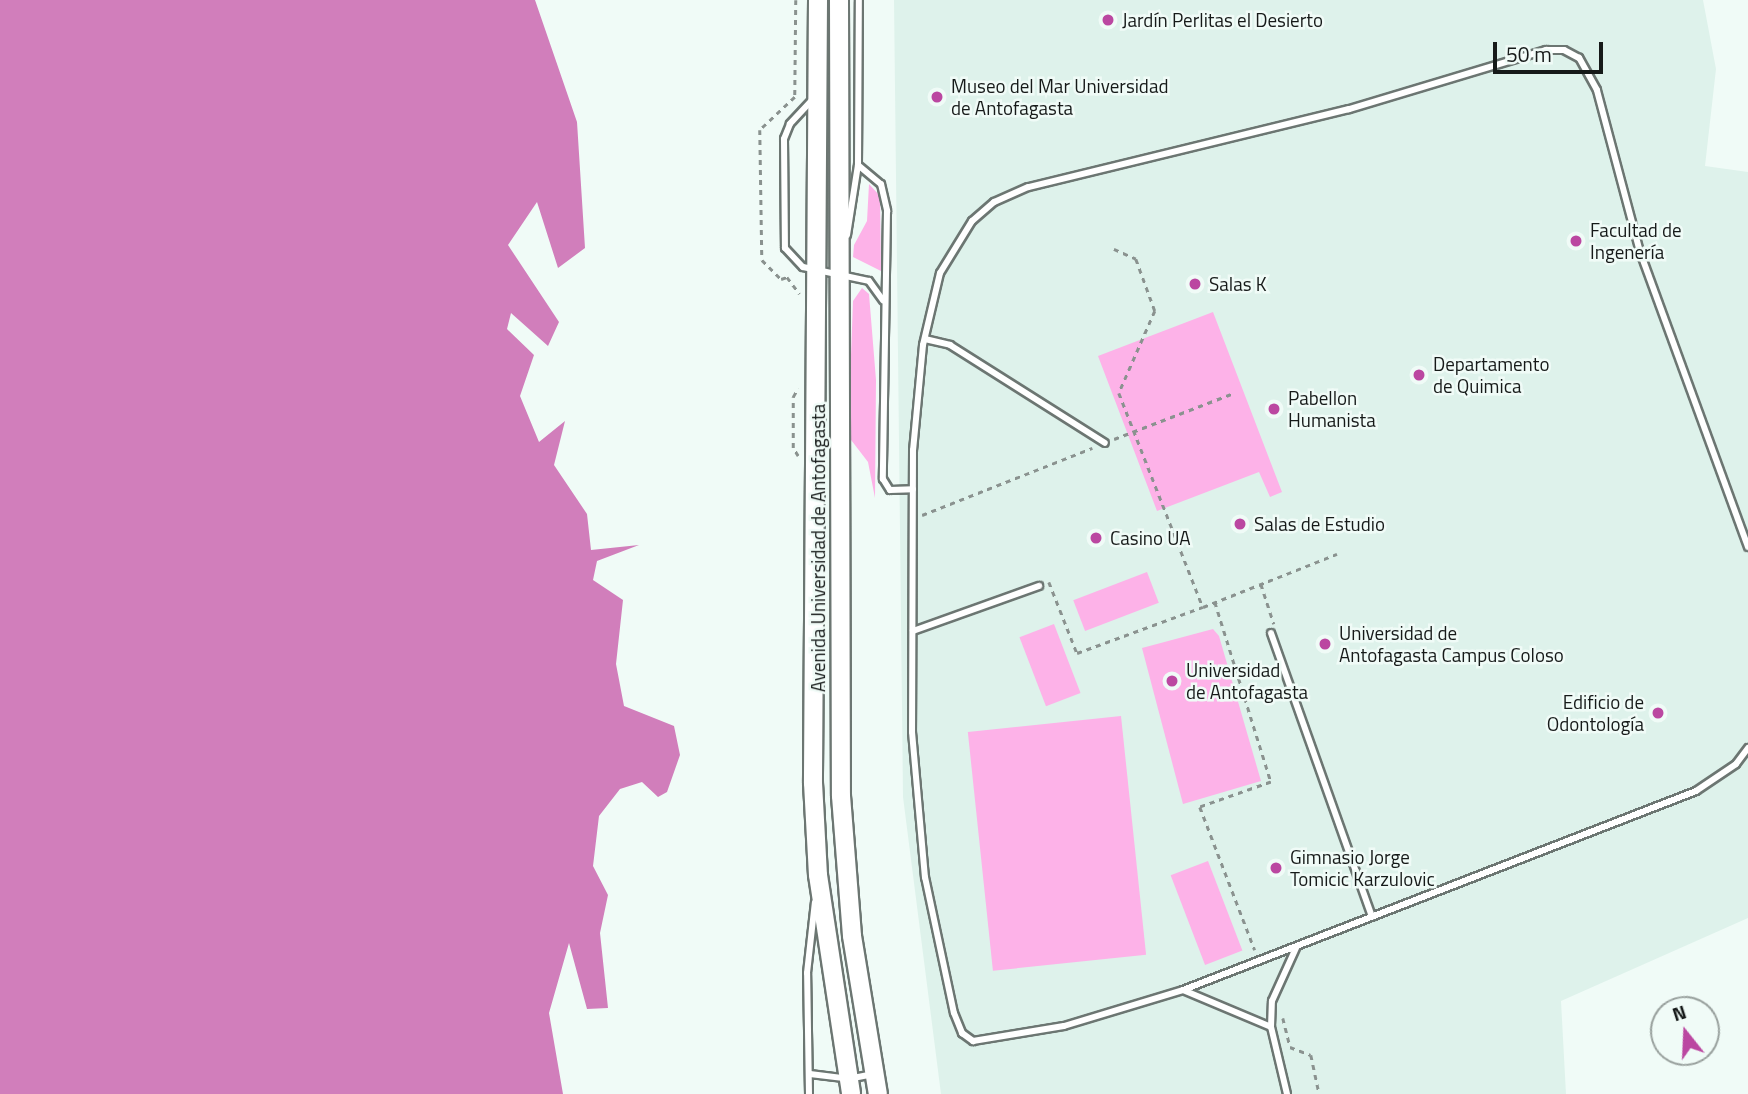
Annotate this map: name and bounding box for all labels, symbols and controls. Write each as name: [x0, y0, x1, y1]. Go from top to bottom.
place label: Jardín Perlitas el Desierto: [1122, 9, 1323, 31]
marker: Jardín Perlitas el Desierto: [1100, 12, 1116, 28]
scale bar: [1496, 28, 1606, 72]
text: 50 m: [1506, 38, 1552, 70]
place label: Museo del Mar Universidad de Antofagasta: [951, 75, 1168, 119]
marker: Museo del Mar Universidad de Antofagasta: [929, 89, 945, 105]
place label: Facultad de Ingenería: [1590, 219, 1682, 263]
marker: Facultad de Ingenería: [1568, 233, 1584, 249]
place label: Salas K: [1209, 273, 1267, 295]
marker: Salas K: [1187, 276, 1203, 292]
place label: Departamento de Quimica: [1433, 353, 1549, 397]
marker: Departamento de Quimica: [1411, 367, 1427, 383]
place label: Pabellon Humanista: [1288, 387, 1376, 431]
marker: Pabellon Humanista: [1266, 401, 1282, 417]
street label: Avenida Universidad de Antofagasta: [807, 404, 829, 692]
place label: Salas de Estudio: [1254, 513, 1385, 535]
marker: Salas de Estudio: [1232, 516, 1248, 532]
place label: Casino UA: [1110, 527, 1191, 549]
marker: Casino UA: [1088, 530, 1104, 546]
place label: Universidad de Antofagasta Campus Coloso: [1339, 622, 1564, 666]
marker: Universidad de Antofagasta Campus Coloso: [1317, 636, 1333, 652]
place label: Universidad de Antofagasta: [1186, 659, 1308, 703]
marker: Universidad de Antofagasta: [1164, 673, 1180, 689]
place label: Edificio de Odontología: [1547, 691, 1644, 735]
marker: Edificio de Odontología: [1650, 705, 1666, 721]
place label: Gimnasio Jorge Tomicic Karzulovic: [1290, 846, 1435, 890]
marker: Gimnasio Jorge Tomicic Karzulovic: [1268, 860, 1284, 876]
north arrow: [1650, 996, 1720, 1066]
text: N: [1668, 997, 1690, 1028]

